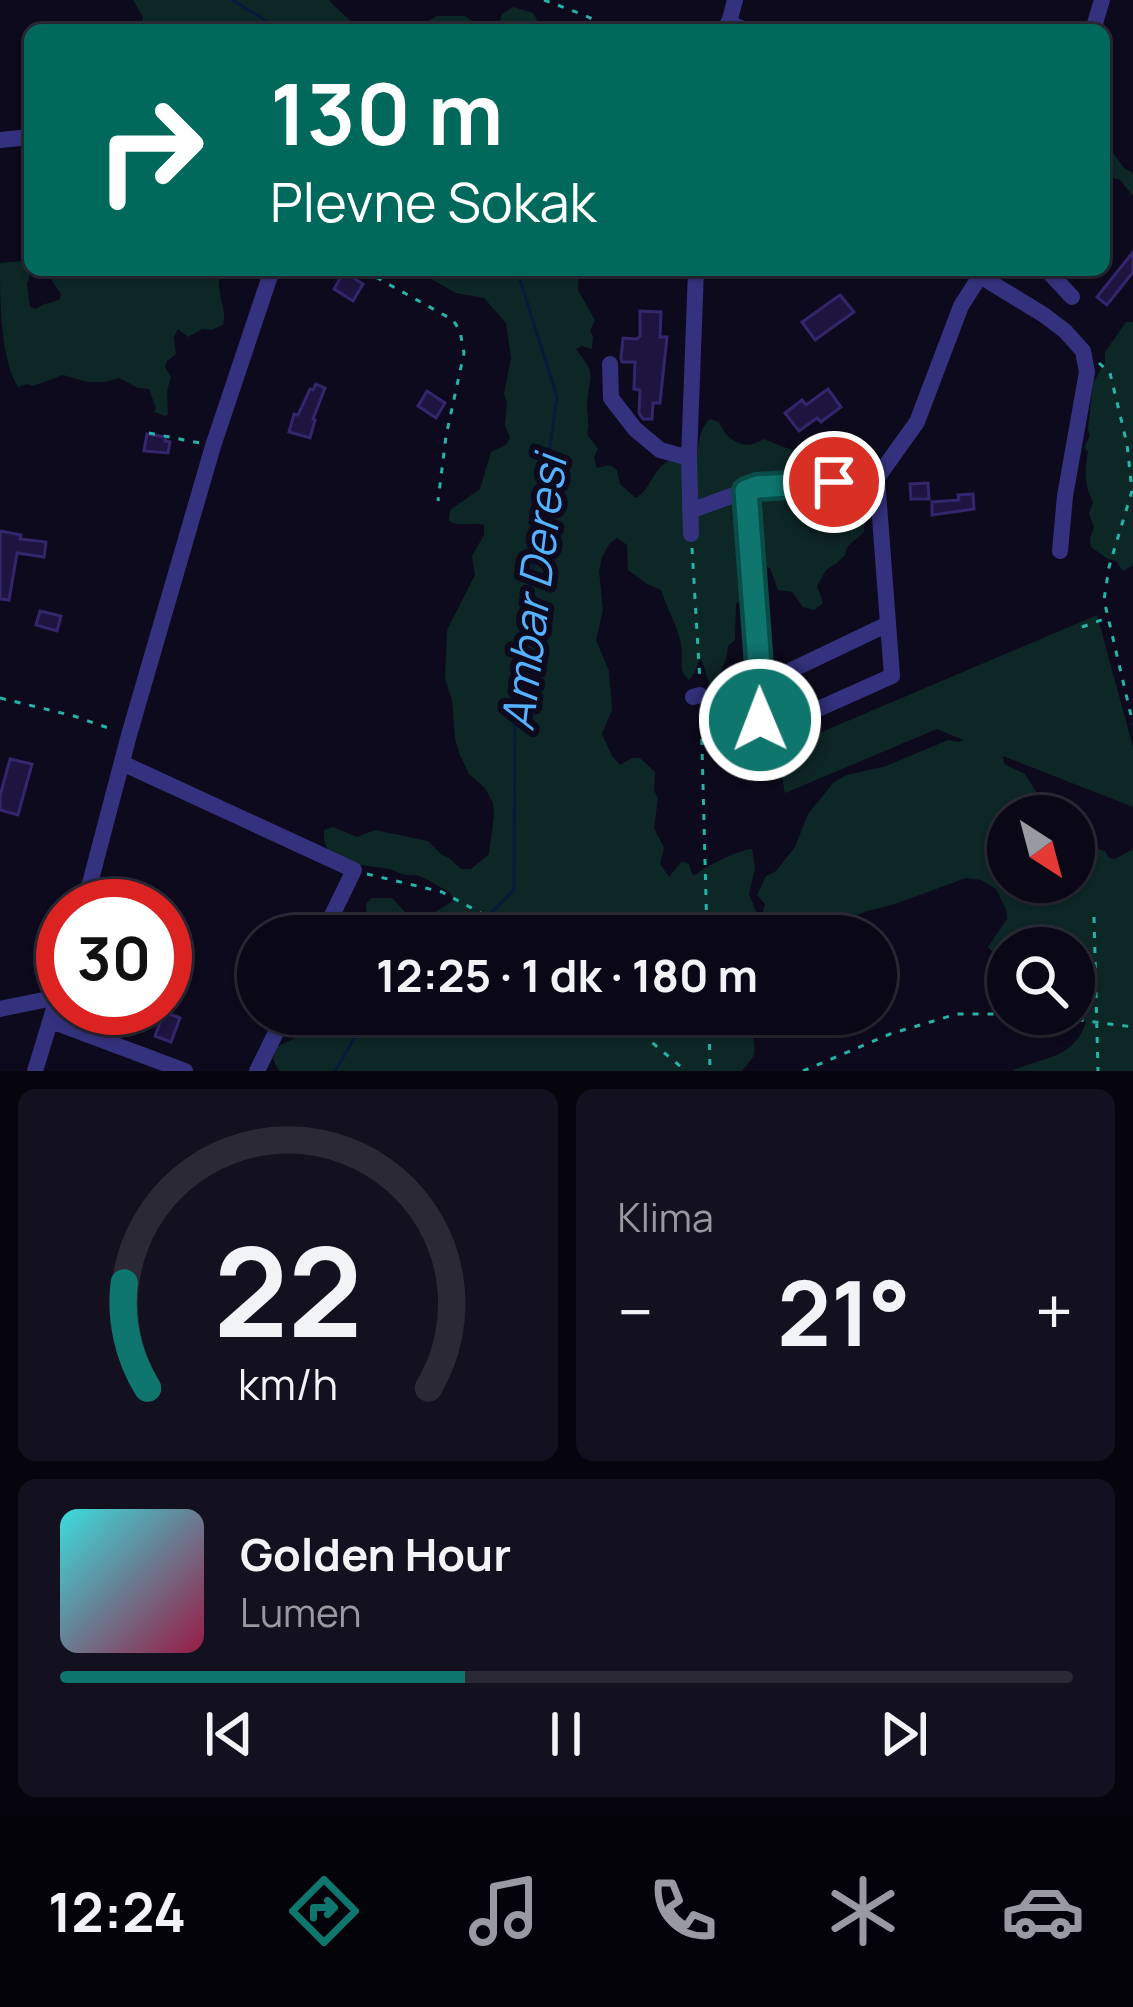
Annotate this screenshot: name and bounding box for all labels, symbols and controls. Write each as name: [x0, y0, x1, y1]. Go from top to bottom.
text: 130 m: [270, 55, 503, 170]
icon: right: [72, 72, 228, 228]
text: Plevne Sokak: [270, 164, 596, 238]
pin: [783, 431, 885, 533]
water label: Ambar Deresi: [485, 447, 581, 734]
icon: arrive: [801, 449, 867, 515]
position arrow: [697, 657, 823, 783]
north arrow: [987, 795, 1095, 903]
map controls: [987, 795, 1095, 1035]
speed limit sign: 30: [36, 879, 192, 1035]
button: search: [987, 927, 1095, 1035]
text: 12:25 · 1 dk · 180 m: [376, 944, 758, 1006]
text: Klima: [618, 1190, 714, 1244]
text: 22: [213, 1204, 362, 1374]
text: 21°: [777, 1250, 911, 1373]
text: −: [618, 1266, 653, 1356]
text: +: [1035, 1266, 1073, 1356]
text: km/h: [238, 1354, 338, 1413]
text: Golden Hour: [240, 1523, 511, 1585]
text: Lumen: [240, 1585, 361, 1639]
icon: previous: [196, 1701, 262, 1767]
icon: pause: [533, 1701, 599, 1767]
icon: next: [871, 1701, 937, 1767]
icon: directions: [282, 1869, 366, 1953]
icon: music: [462, 1869, 546, 1953]
icon: phone: [641, 1869, 725, 1953]
icon: climate: [821, 1869, 905, 1953]
icon: car: [1001, 1869, 1085, 1953]
text: 12:24: [48, 1874, 186, 1948]

